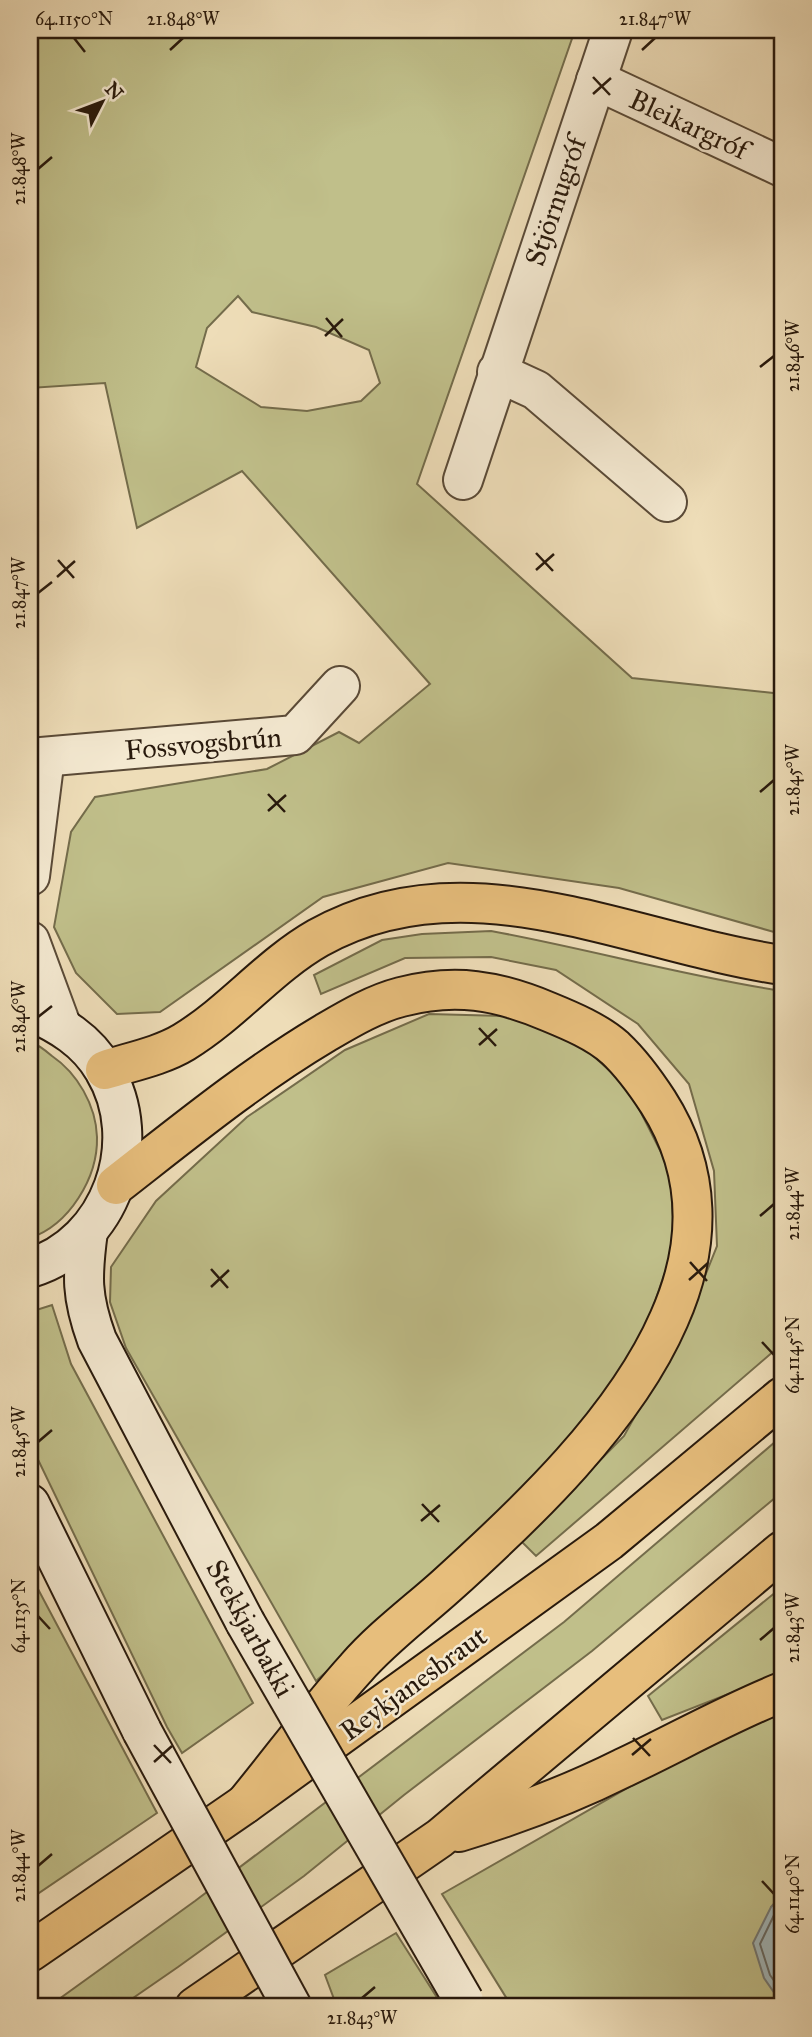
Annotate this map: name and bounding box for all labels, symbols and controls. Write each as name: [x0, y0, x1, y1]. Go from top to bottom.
text: 64.1150°N: [35, 8, 113, 30]
text: 21.848°W: [147, 8, 220, 30]
text: 21.847°W: [619, 8, 692, 30]
north arrow: [66, 66, 136, 136]
text: N: [100, 77, 128, 105]
street label: Bleikargróf: [623, 82, 758, 169]
street label: Stjörnugróf: [517, 128, 595, 270]
text: 21.848°W: [8, 132, 30, 205]
text: 21.846°W: [782, 319, 804, 392]
text: 21.847°W: [8, 556, 30, 629]
street label: Fossvogsbrún: [123, 719, 283, 768]
text: 21.845°W: [782, 743, 804, 816]
text: 21.846°W: [8, 980, 30, 1053]
text: 21.844°W: [782, 1167, 804, 1240]
text: 64.1145°N: [782, 1316, 804, 1394]
text: 21.845°W: [8, 1405, 30, 1478]
street label: Stekkjarbakki: [198, 1553, 303, 1703]
text: 64.1135°N: [8, 1579, 30, 1653]
text: 21.843°W: [782, 1592, 804, 1663]
street label: Reykjanesbraut: [333, 1618, 494, 1748]
text: 21.844°W: [8, 1829, 30, 1902]
text: 64.1140°N: [782, 1854, 804, 1934]
text: 21.843°W: [327, 2007, 398, 2029]

